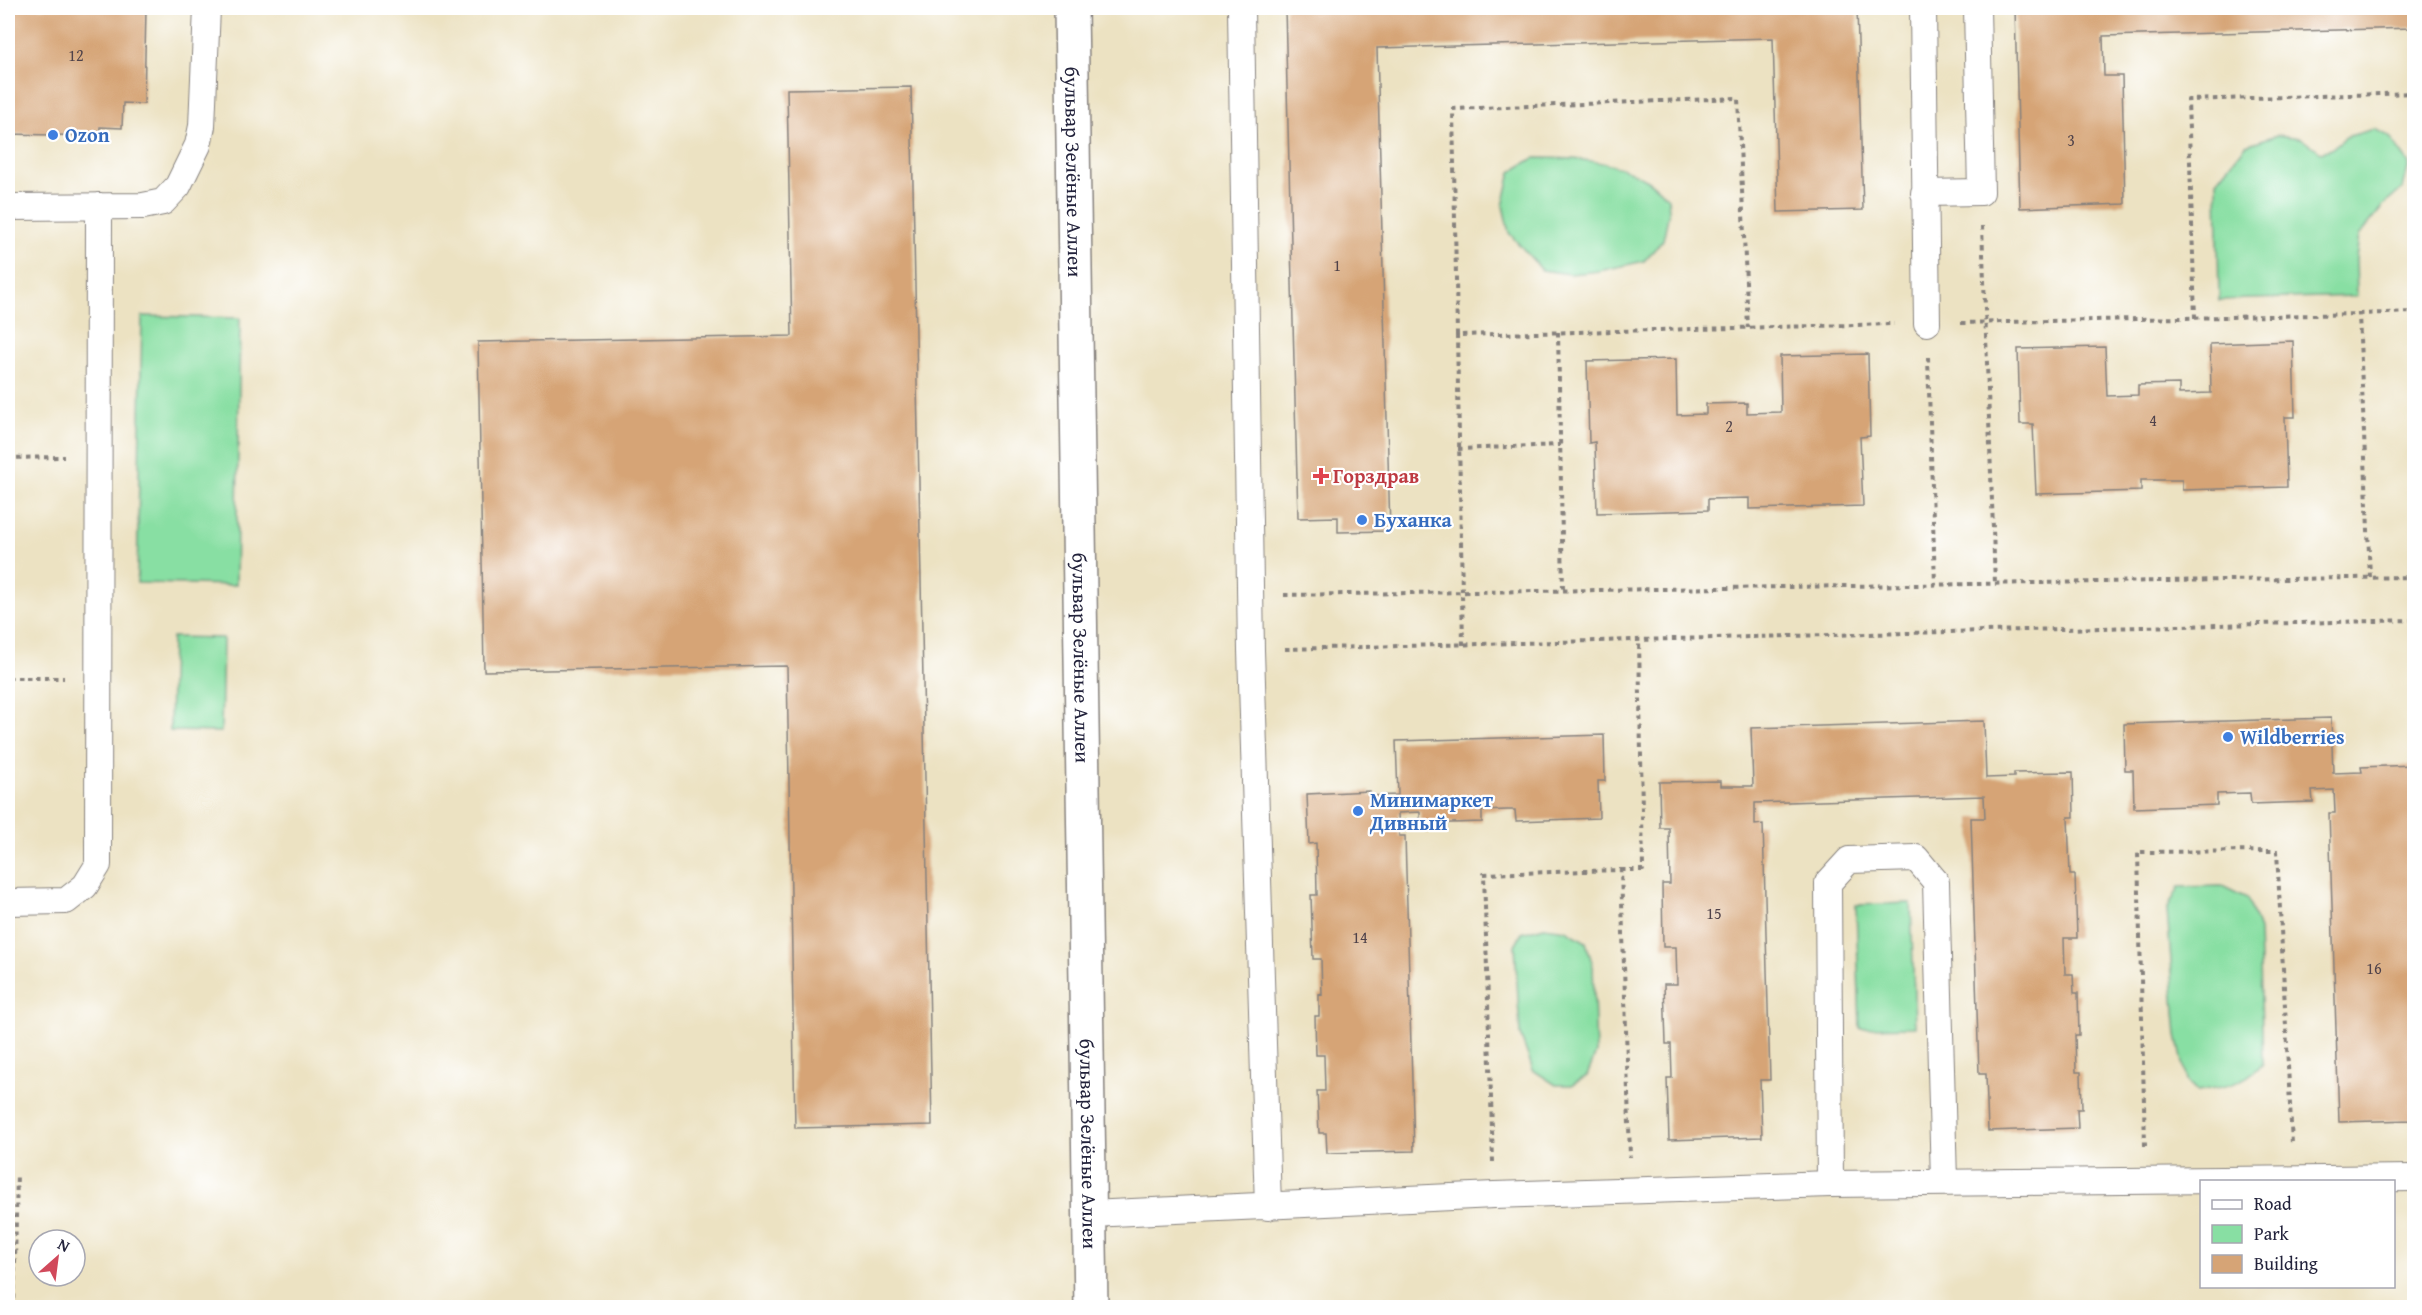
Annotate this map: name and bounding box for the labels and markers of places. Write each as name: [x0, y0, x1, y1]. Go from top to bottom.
place label: Ozon: [65, 120, 110, 149]
marker: Ozon: [46, 128, 60, 142]
place label: Горздрав: [1333, 461, 1419, 490]
marker: Горздрав: [1314, 469, 1328, 483]
place label: Буханка: [1374, 505, 1452, 534]
marker: Буханка: [1355, 513, 1369, 527]
place label: Wildberries: [2240, 722, 2345, 751]
marker: Wildberries: [2221, 730, 2235, 744]
place label: Минимаркет Дивный: [1369, 785, 1493, 837]
marker: Минимаркет Дивный: [1351, 804, 1365, 818]

